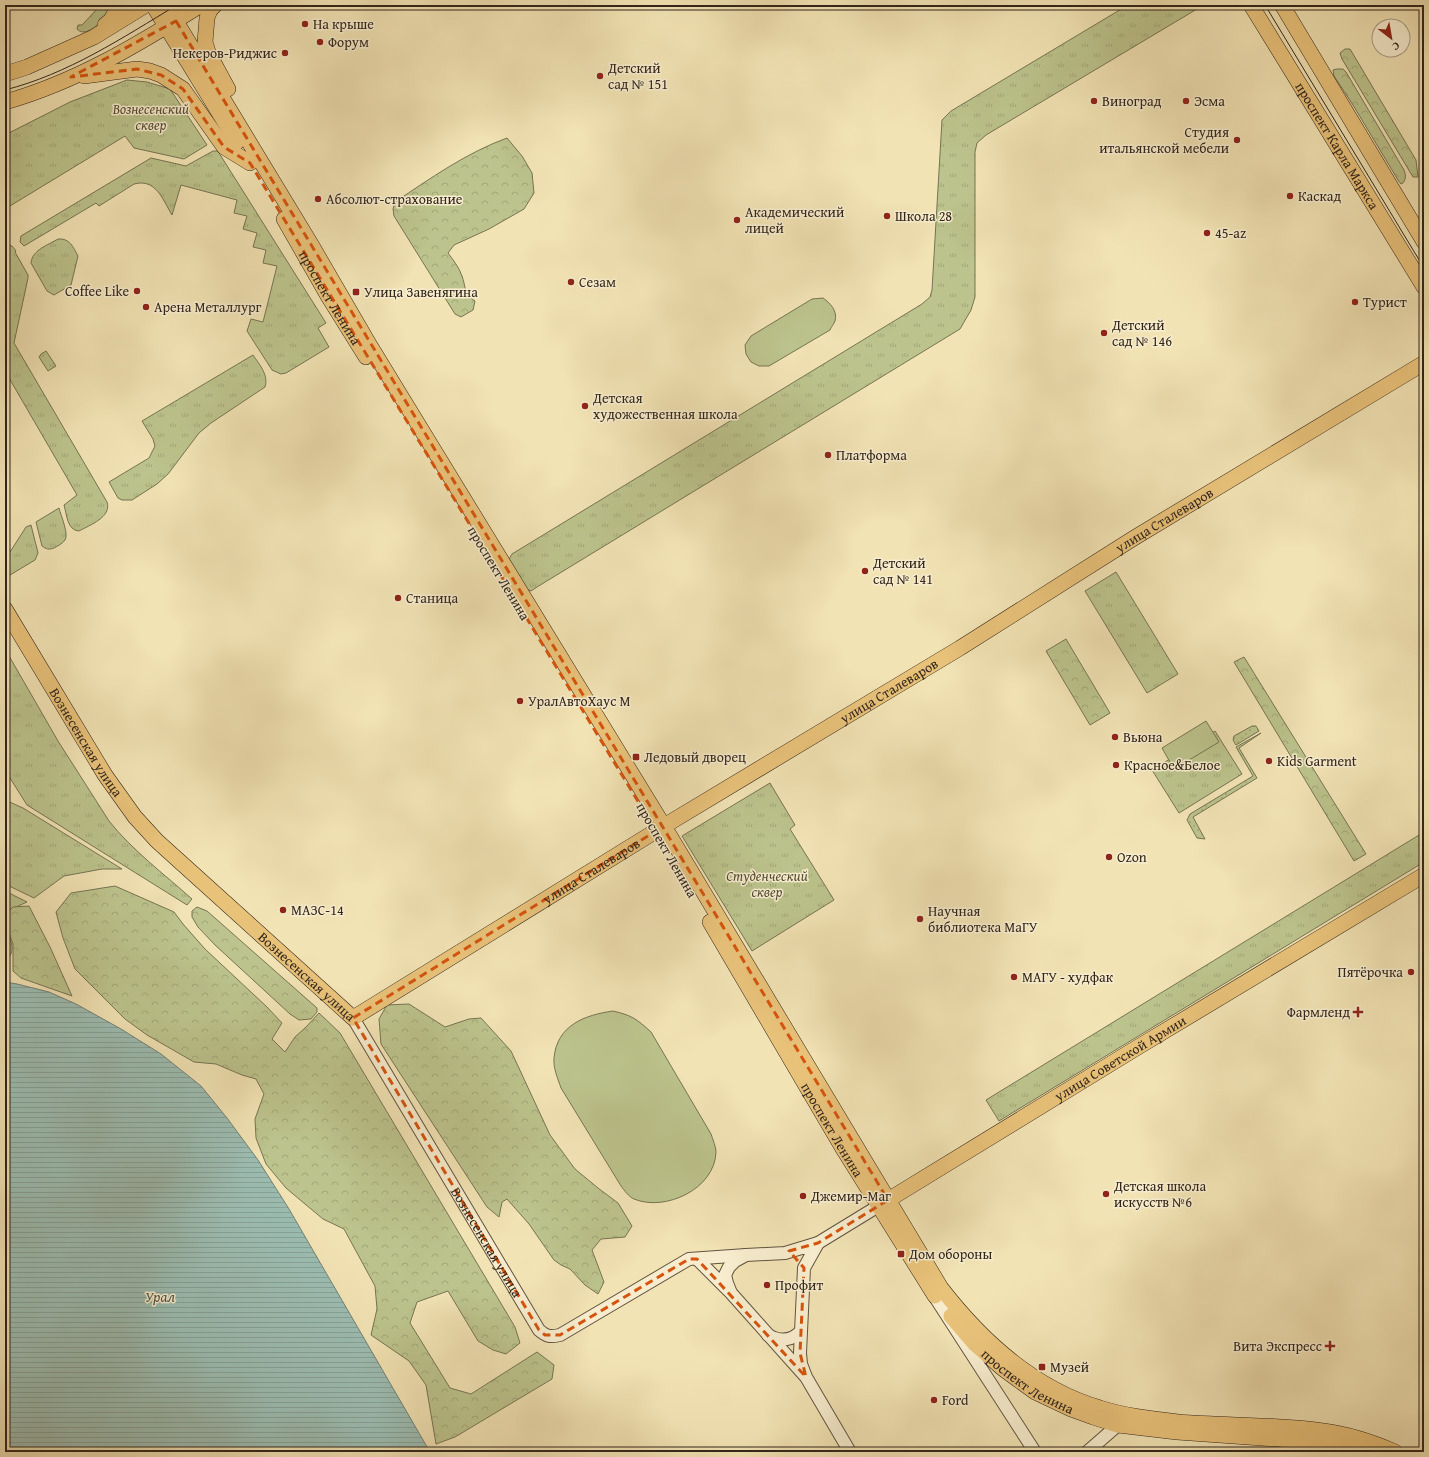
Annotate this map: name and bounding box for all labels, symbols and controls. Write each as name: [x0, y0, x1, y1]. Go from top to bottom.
place label: На крыше: [313, 14, 374, 34]
north arrow: [1371, 18, 1411, 58]
marker: На крыше: [300, 19, 310, 29]
place label: Форум: [328, 32, 369, 52]
marker: Форум: [315, 37, 325, 47]
text: С: [1389, 38, 1403, 55]
place label: Некеров-Риджис: [173, 43, 277, 63]
marker: Некеров-Риджис: [280, 48, 290, 58]
place label: Детский сад № 151: [607, 58, 668, 94]
marker: Детский сад № 151: [595, 71, 605, 81]
street label: проспект Карла Маркса: [1291, 78, 1384, 214]
place label: Виноград: [1102, 91, 1162, 111]
place label: Эсма: [1194, 91, 1225, 111]
marker: Виноград: [1089, 96, 1099, 106]
marker: Эсма: [1181, 96, 1191, 106]
park label: Вознесенский cквер: [112, 99, 189, 135]
place label: Студия итальянской мебели: [1099, 122, 1229, 158]
marker: Студия итальянской мебели: [1232, 135, 1242, 145]
place label: Каскад: [1298, 186, 1341, 206]
place label: Абсолют-страхование: [326, 189, 463, 209]
marker: Каскад: [1285, 191, 1295, 201]
marker: Абсолют-страхование: [313, 194, 323, 204]
place label: Академический лицей: [745, 202, 844, 238]
place label: Школа 28: [895, 206, 952, 226]
marker: Школа 28: [882, 211, 892, 221]
marker: Академический лицей: [732, 215, 742, 225]
place label: 45-az: [1215, 223, 1246, 243]
marker: 45-az: [1202, 228, 1212, 238]
street label: проспект Ленина: [294, 246, 366, 349]
place label: Сезам: [579, 272, 616, 292]
marker: Сезам: [566, 277, 576, 287]
place label: Coffee Like: [65, 281, 129, 301]
place label: Улица Завенягина: [364, 282, 478, 302]
marker: Coffee Like: [132, 286, 142, 296]
marker: Улица Завенягина: [351, 287, 361, 297]
place label: Турист: [1363, 292, 1407, 312]
place label: Арена Металлург: [154, 297, 262, 317]
marker: Турист: [1350, 297, 1360, 307]
marker: Арена Металлург: [141, 302, 151, 312]
place label: Детский сад № 146: [1111, 315, 1172, 351]
marker: Детский сад № 146: [1099, 328, 1109, 338]
place label: Детская художественная школа: [592, 388, 738, 424]
marker: Детская художественная школа: [580, 401, 590, 411]
place label: Платформа: [836, 445, 907, 465]
marker: Платформа: [823, 450, 833, 460]
street label: улица Сталеваров: [1111, 482, 1217, 558]
street label: проспект Ленина: [463, 522, 535, 624]
place label: Детский сад № 141: [872, 553, 933, 589]
marker: Детский сад № 141: [860, 566, 870, 576]
place label: Станица: [406, 588, 458, 608]
marker: Станица: [393, 593, 403, 603]
street label: улица Сталеваров: [835, 653, 942, 729]
street label: Вознесенская улица: [45, 684, 128, 801]
place label: УралАвтоХаус М: [528, 691, 630, 711]
marker: УралАвтоХаус М: [515, 696, 525, 706]
place label: Вьюна: [1123, 727, 1163, 747]
marker: Вьюна: [1110, 732, 1120, 742]
place label: Ледовый дворец: [644, 747, 746, 767]
place label: Kids Garment: [1277, 751, 1357, 771]
marker: Ледовый дворец: [631, 752, 641, 762]
place label: Красное&Белое: [1124, 755, 1221, 775]
marker: Kids Garment: [1264, 756, 1274, 766]
marker: Красное&Белое: [1111, 760, 1121, 770]
street label: проспект Ленина: [632, 799, 703, 902]
street label: улица Сталеваров: [538, 833, 644, 909]
place label: Ozon: [1117, 847, 1147, 867]
marker: Ozon: [1104, 852, 1114, 862]
park label: Студенческий сквер: [726, 866, 808, 902]
place label: МАЗС-14: [291, 900, 344, 920]
place label: Научная библиотека МаГУ: [928, 901, 1038, 937]
marker: МАЗС-14: [278, 905, 288, 915]
marker: Научная библиотека МаГУ: [915, 914, 925, 924]
street label: Вознесенская улица: [254, 927, 360, 1026]
place label: Пятёрочка: [1337, 962, 1403, 982]
place label: МАГУ - худфак: [1022, 967, 1114, 987]
marker: Пятёрочка: [1406, 967, 1416, 977]
marker: МАГУ - худфак: [1009, 972, 1019, 982]
place label: Фармленд: [1287, 1002, 1350, 1022]
marker: Фармленд: [1353, 1007, 1363, 1017]
street label: улица Советской Армии: [1050, 1010, 1190, 1106]
street label: проспект Ленина: [796, 1079, 869, 1181]
place label: Детская школа искусств №6: [1113, 1176, 1206, 1212]
street label: Вознесенская улица: [446, 1183, 527, 1301]
place label: Джемир-Маг: [810, 1186, 891, 1206]
marker: Детская школа искусств №6: [1101, 1189, 1111, 1199]
marker: Джемир-Маг: [798, 1191, 808, 1201]
place label: Дом обороны: [908, 1244, 992, 1264]
marker: Дом обороны: [896, 1249, 906, 1259]
place label: Профит: [775, 1275, 823, 1295]
marker: Профит: [762, 1280, 772, 1290]
water label: Урал: [145, 1286, 175, 1307]
place label: Вита Экспресс: [1233, 1336, 1322, 1356]
marker: Вита Экспресс: [1325, 1341, 1335, 1351]
street label: проспект Ленина: [977, 1344, 1077, 1419]
place label: Музей: [1050, 1357, 1089, 1377]
marker: Музей: [1037, 1362, 1047, 1372]
place label: Ford: [942, 1390, 969, 1410]
marker: Ford: [929, 1395, 939, 1405]

